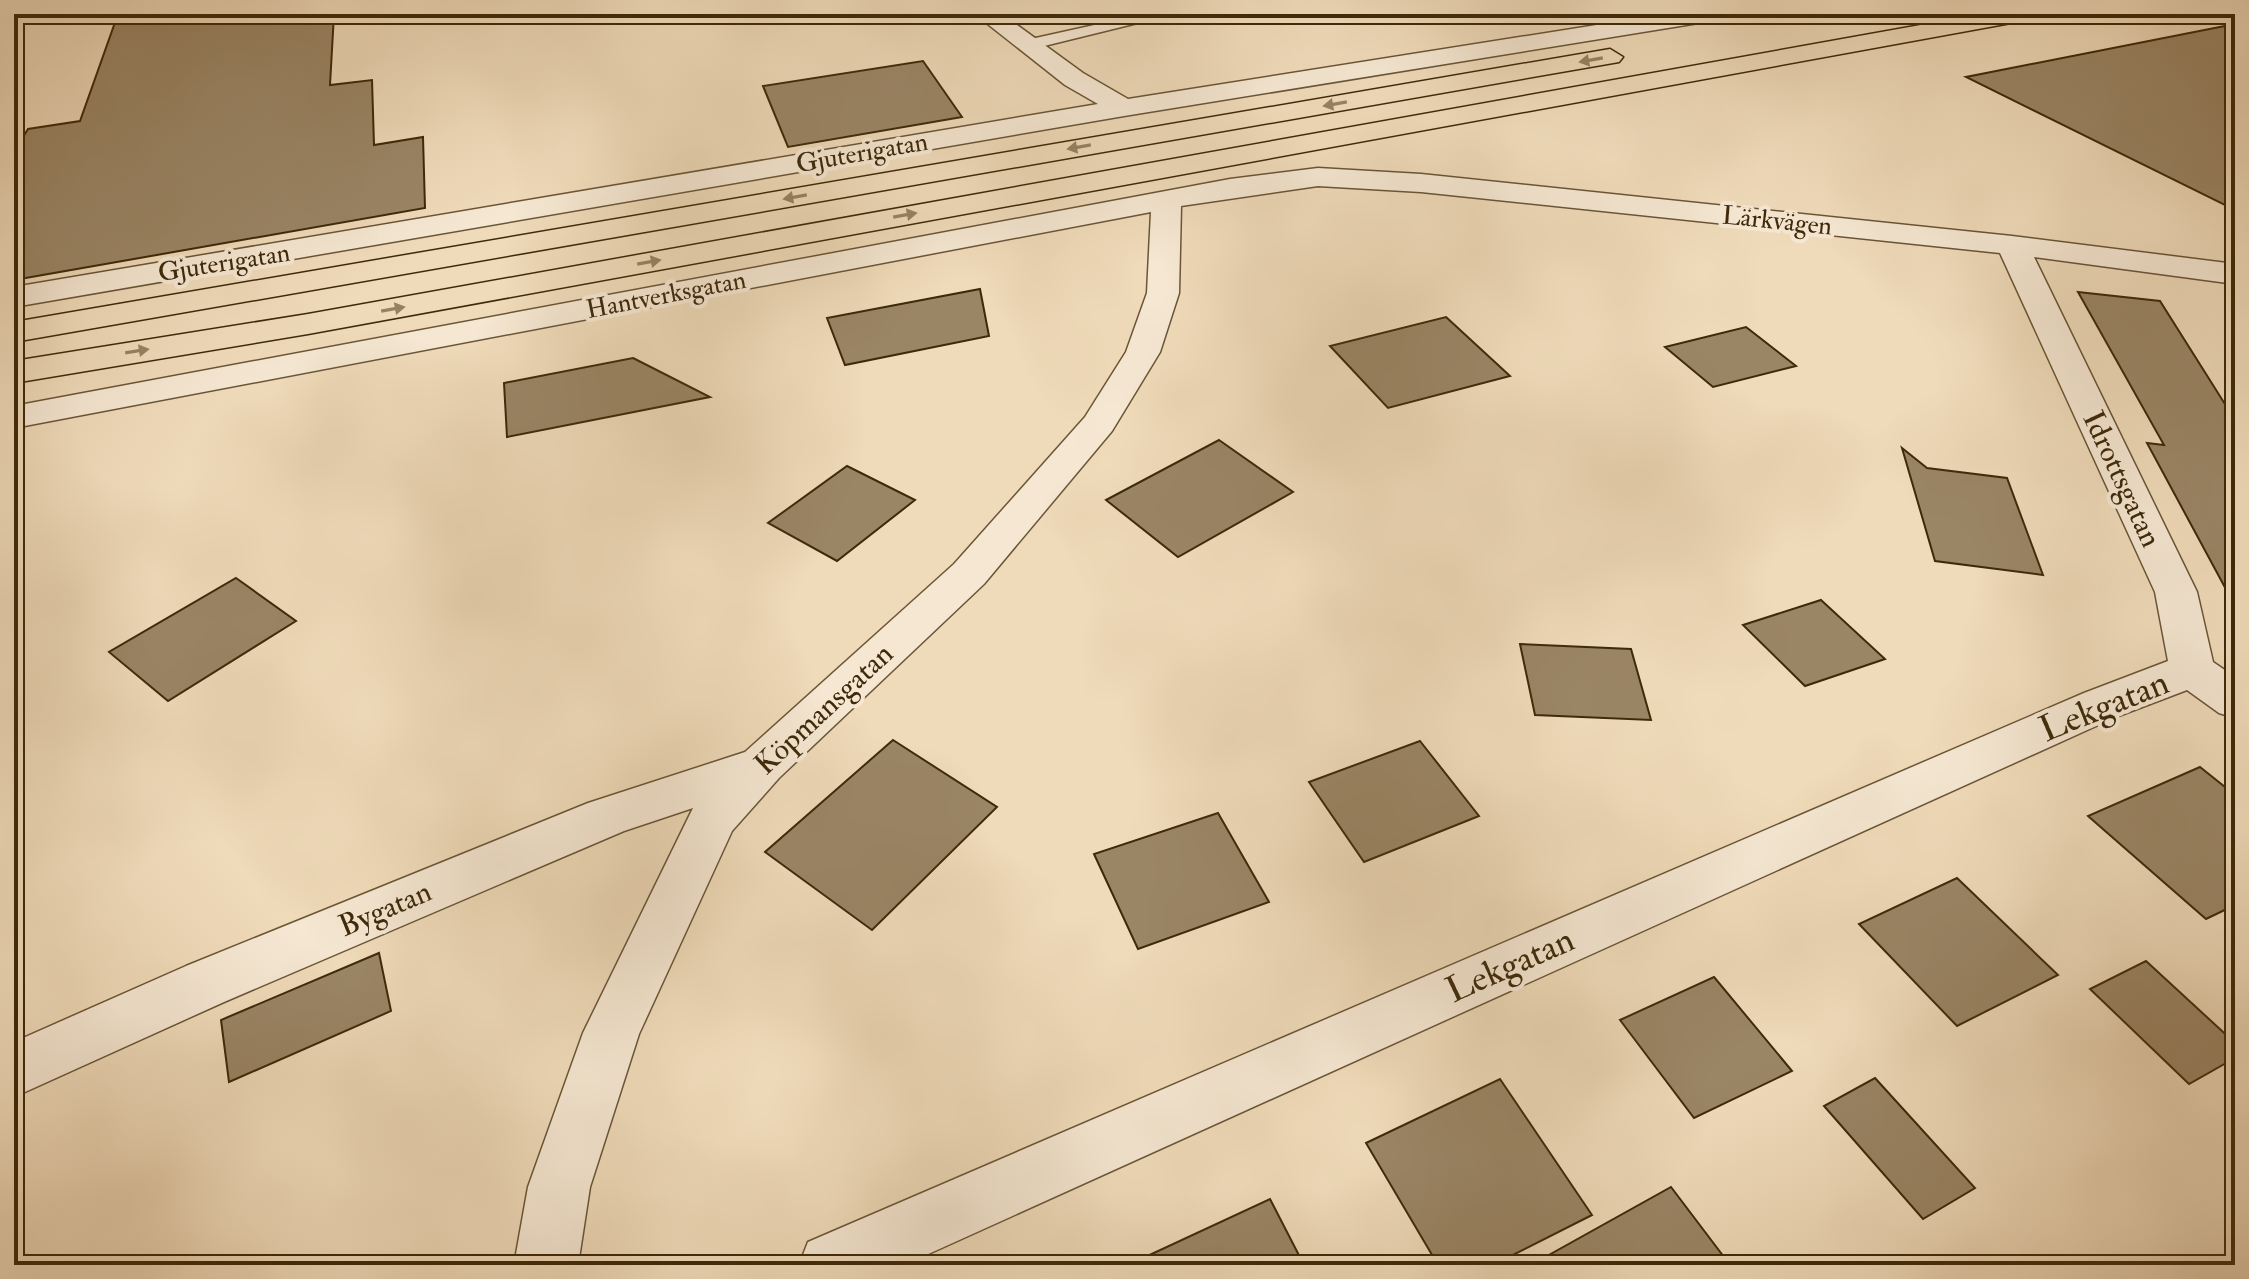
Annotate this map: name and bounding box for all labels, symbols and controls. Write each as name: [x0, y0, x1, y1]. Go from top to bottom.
one-way arrow: [1578, 54, 1603, 67]
one-way arrow: [1322, 98, 1347, 110]
street label: Gjuterigatan: [794, 126, 930, 180]
one-way arrow: [1066, 142, 1091, 154]
one-way arrow: [782, 191, 807, 203]
street label: Lärkvägen: [1720, 199, 1834, 243]
one-way arrow: [893, 209, 918, 221]
street label: Gjuterigatan: [156, 237, 292, 289]
one-way arrow: [637, 256, 662, 268]
street label: Hantverksgatan: [583, 264, 749, 326]
one-way arrow: [381, 302, 406, 314]
one-way arrow: [125, 345, 150, 357]
street label: Idrottsgatan: [2074, 405, 2170, 553]
street label: Köpmansgatan: [747, 635, 901, 783]
street label: Lekgatan: [2033, 660, 2175, 752]
street label: Bygatan: [333, 873, 437, 945]
street label: Lekgatan: [1439, 917, 1581, 1013]

